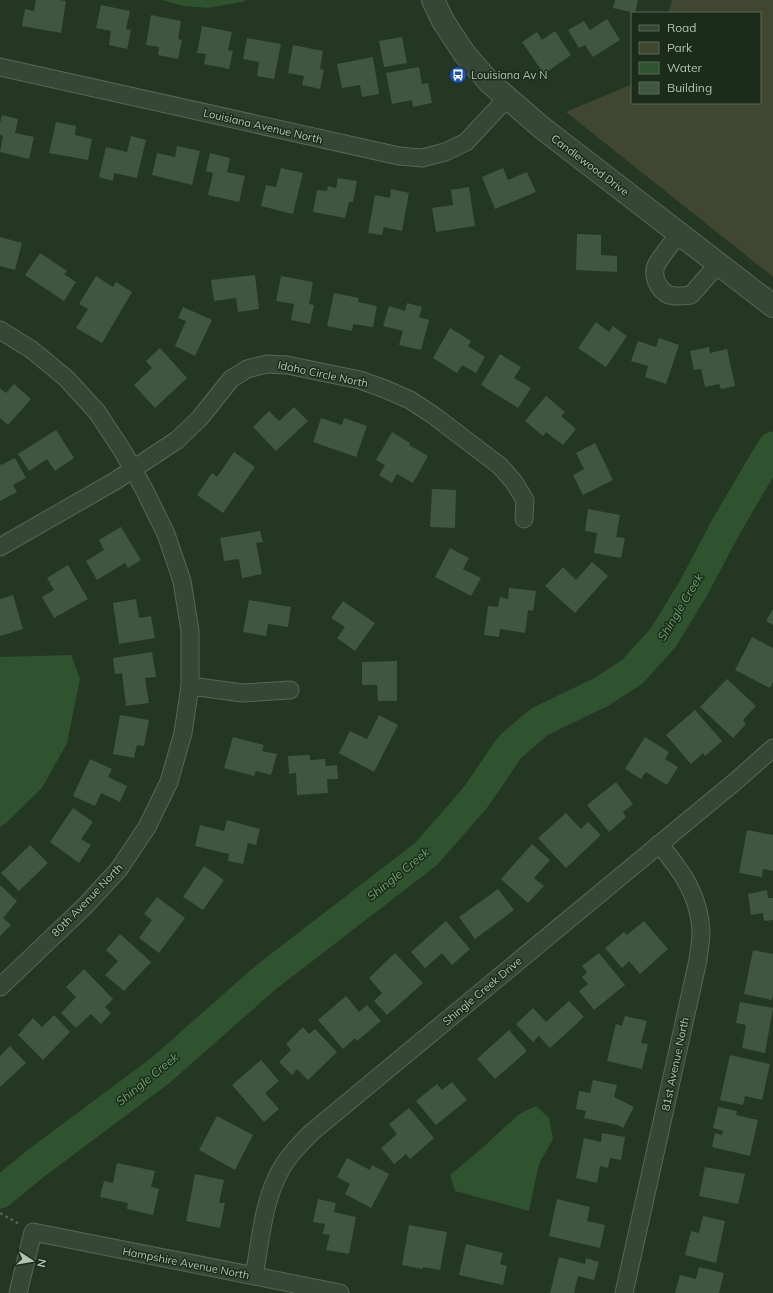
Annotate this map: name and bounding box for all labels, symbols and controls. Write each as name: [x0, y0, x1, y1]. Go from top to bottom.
legend: [631, 12, 761, 104]
text: Road: [667, 20, 696, 35]
text: Park: [667, 40, 693, 55]
text: Water: [667, 60, 703, 75]
bus stop icon: Louisiana Av N: [448, 65, 468, 85]
place label: Louisiana Av N: [471, 68, 548, 82]
text: Building: [667, 80, 712, 95]
street label: Louisiana Avenue North: [202, 105, 324, 147]
street label: Candlewood Drive: [548, 131, 632, 199]
street label: Idaho Circle North: [277, 358, 369, 390]
water label: Shingle Creek: [654, 570, 706, 643]
water label: Shingle Creek: [364, 844, 433, 904]
street label: 80th Avenue North: [48, 860, 126, 940]
street label: Shingle Creek Drive: [440, 954, 524, 1028]
street label: 81st Avenue North: [658, 1016, 692, 1112]
water label: Shingle Creek: [113, 1049, 182, 1109]
north arrow: [12, 1241, 52, 1281]
street label: Hampshire Avenue North: [121, 1244, 251, 1282]
text: N: [34, 1258, 49, 1269]

